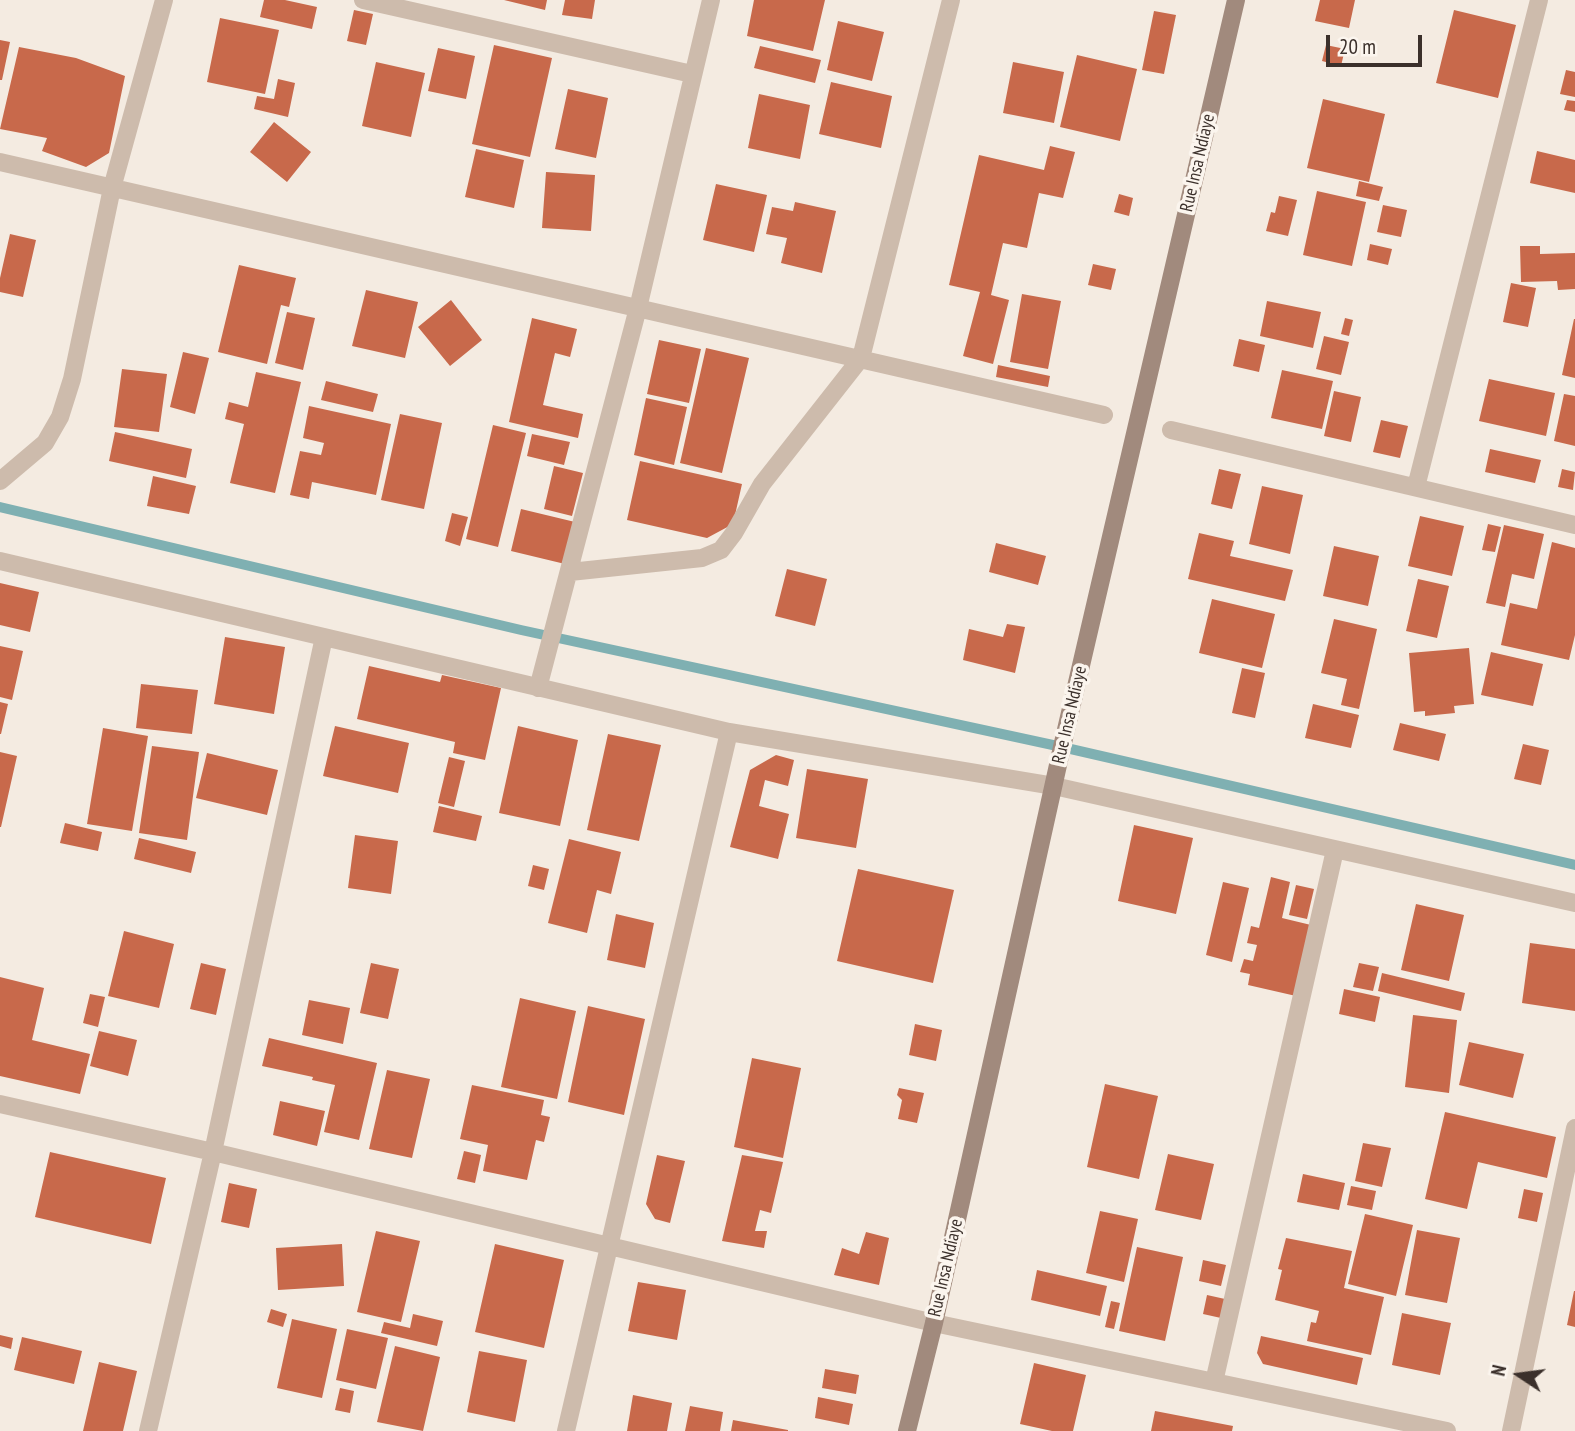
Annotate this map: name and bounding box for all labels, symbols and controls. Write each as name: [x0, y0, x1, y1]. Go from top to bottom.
scale bar: [1330, 21, 1426, 65]
text: 20 m: [1339, 33, 1376, 60]
street label: Rue Insa Ndiaye: [1176, 112, 1220, 214]
street label: Rue Insa Ndiaye: [1048, 664, 1092, 766]
street label: Rue Insa Ndiaye: [924, 1217, 968, 1319]
north arrow: [1484, 1340, 1554, 1410]
text: N: [1486, 1363, 1511, 1378]

